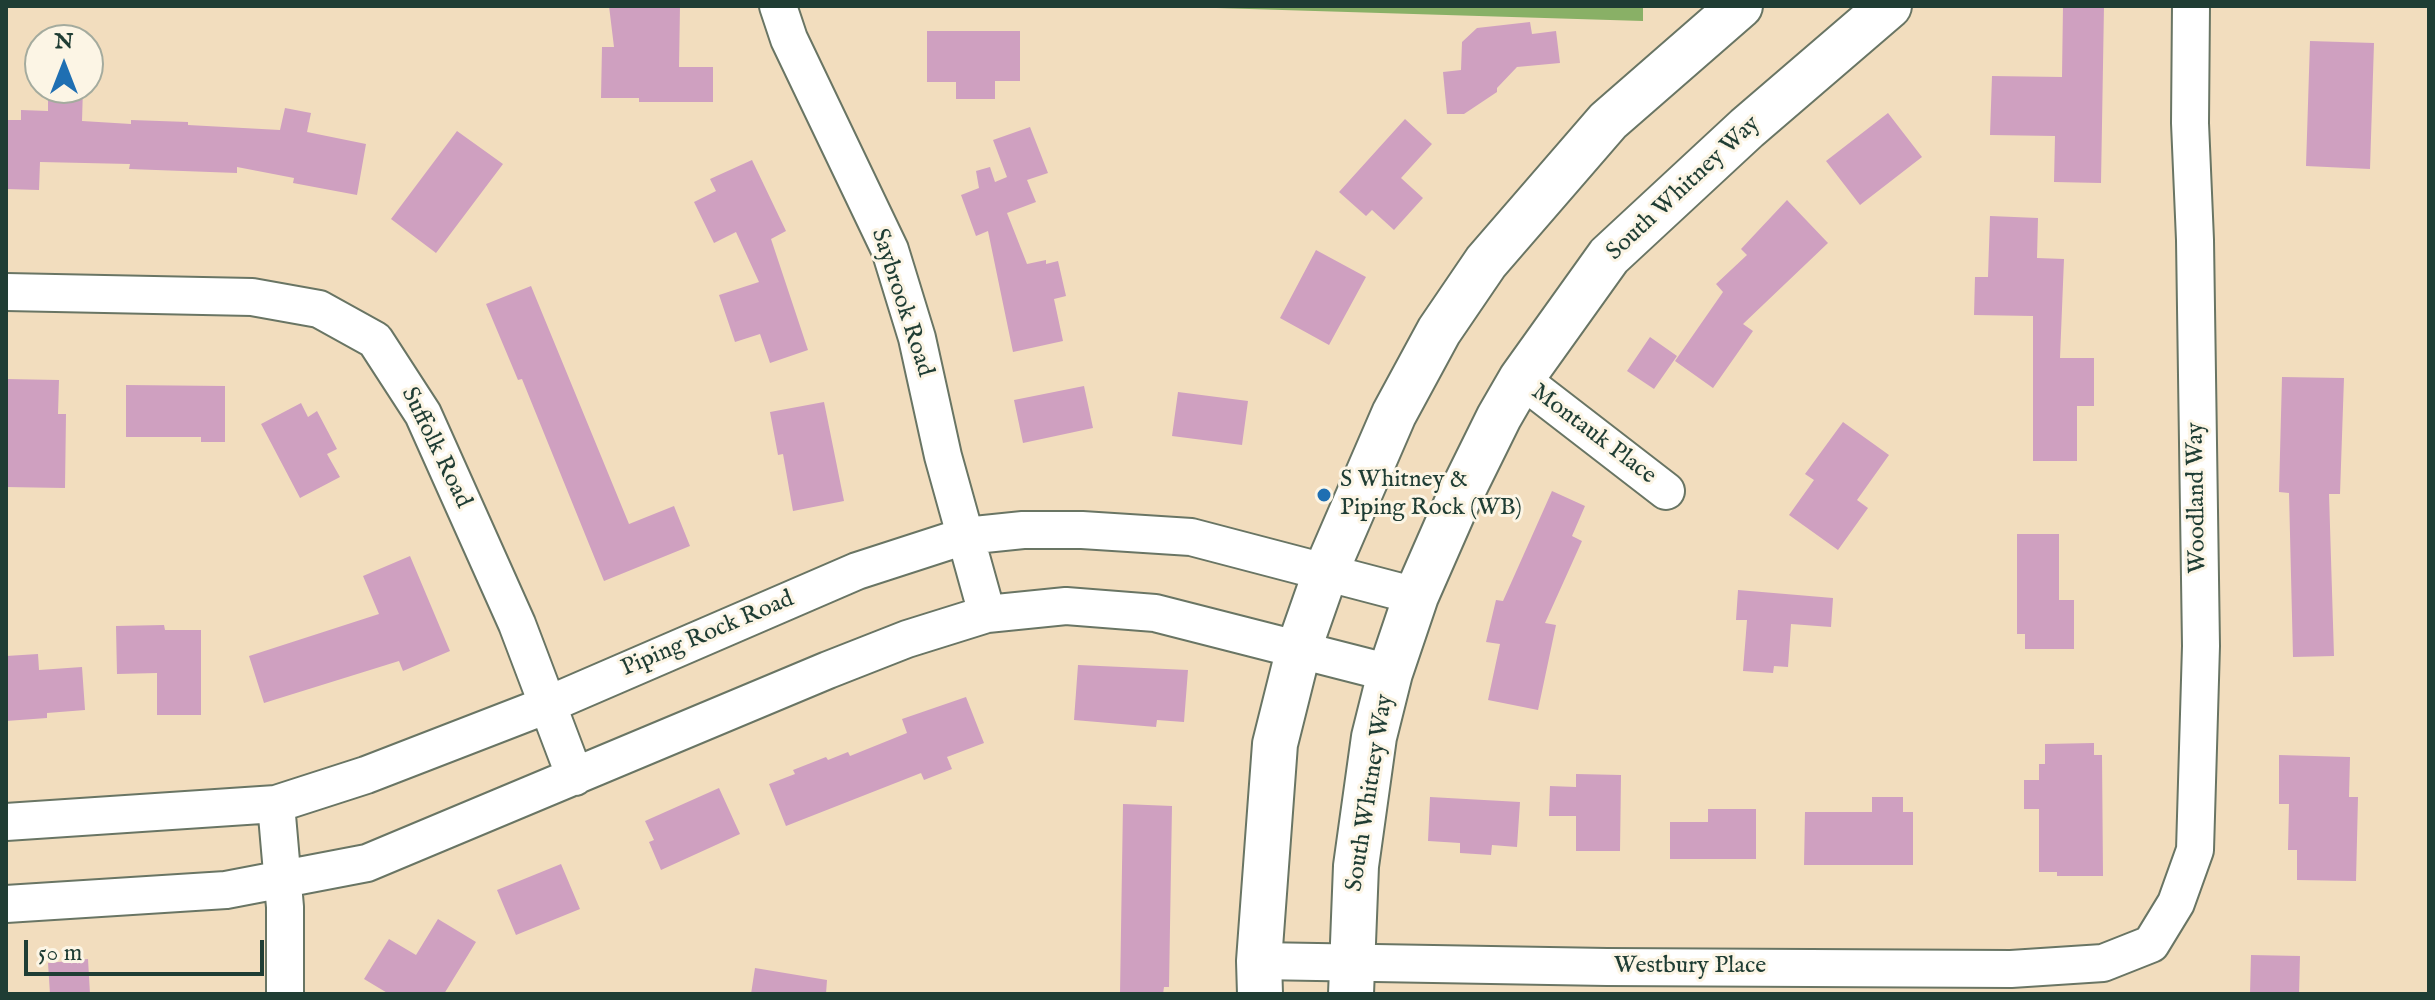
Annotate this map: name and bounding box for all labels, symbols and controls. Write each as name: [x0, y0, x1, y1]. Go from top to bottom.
north arrow: [24, 24, 104, 104]
text: N: [54, 28, 74, 56]
street label: South Whitney Way: [1601, 110, 1767, 268]
street label: Saybrook Road: [864, 225, 938, 381]
street label: Montauk Place: [1525, 379, 1661, 491]
street label: Suffolk Road: [393, 383, 477, 513]
street label: Woodland Way: [2182, 422, 2214, 574]
place label: S Whitney & Piping Rock (WB): [1340, 467, 1522, 523]
marker: S Whitney & Piping Rock (WB): [1315, 486, 1333, 504]
street label: Piping Rock Road: [618, 586, 798, 684]
street label: South Whitney Way: [1341, 692, 1401, 894]
scale bar: [28, 924, 268, 974]
text: 50 m: [38, 938, 82, 969]
street label: Westbury Place: [1614, 953, 1766, 981]

